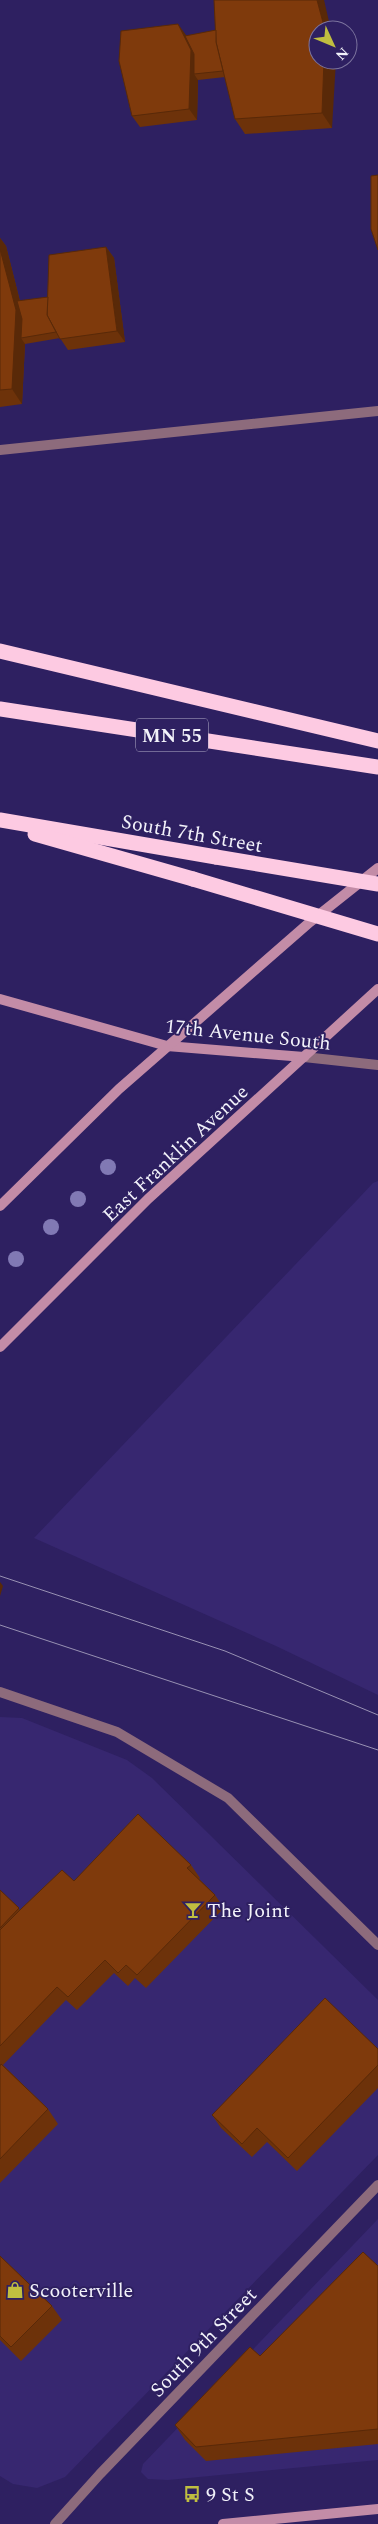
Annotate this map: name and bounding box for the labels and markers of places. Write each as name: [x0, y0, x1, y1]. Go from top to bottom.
place label: The Joint: [207, 1896, 290, 1926]
bar icon: The Joint: [183, 1900, 203, 1920]
place label: Scooterville: [29, 2276, 133, 2306]
shop icon: Scooterville: [5, 2280, 25, 2300]
place label: 9 St S: [206, 2480, 255, 2510]
bus stop icon: 9 St S: [182, 2484, 202, 2504]

